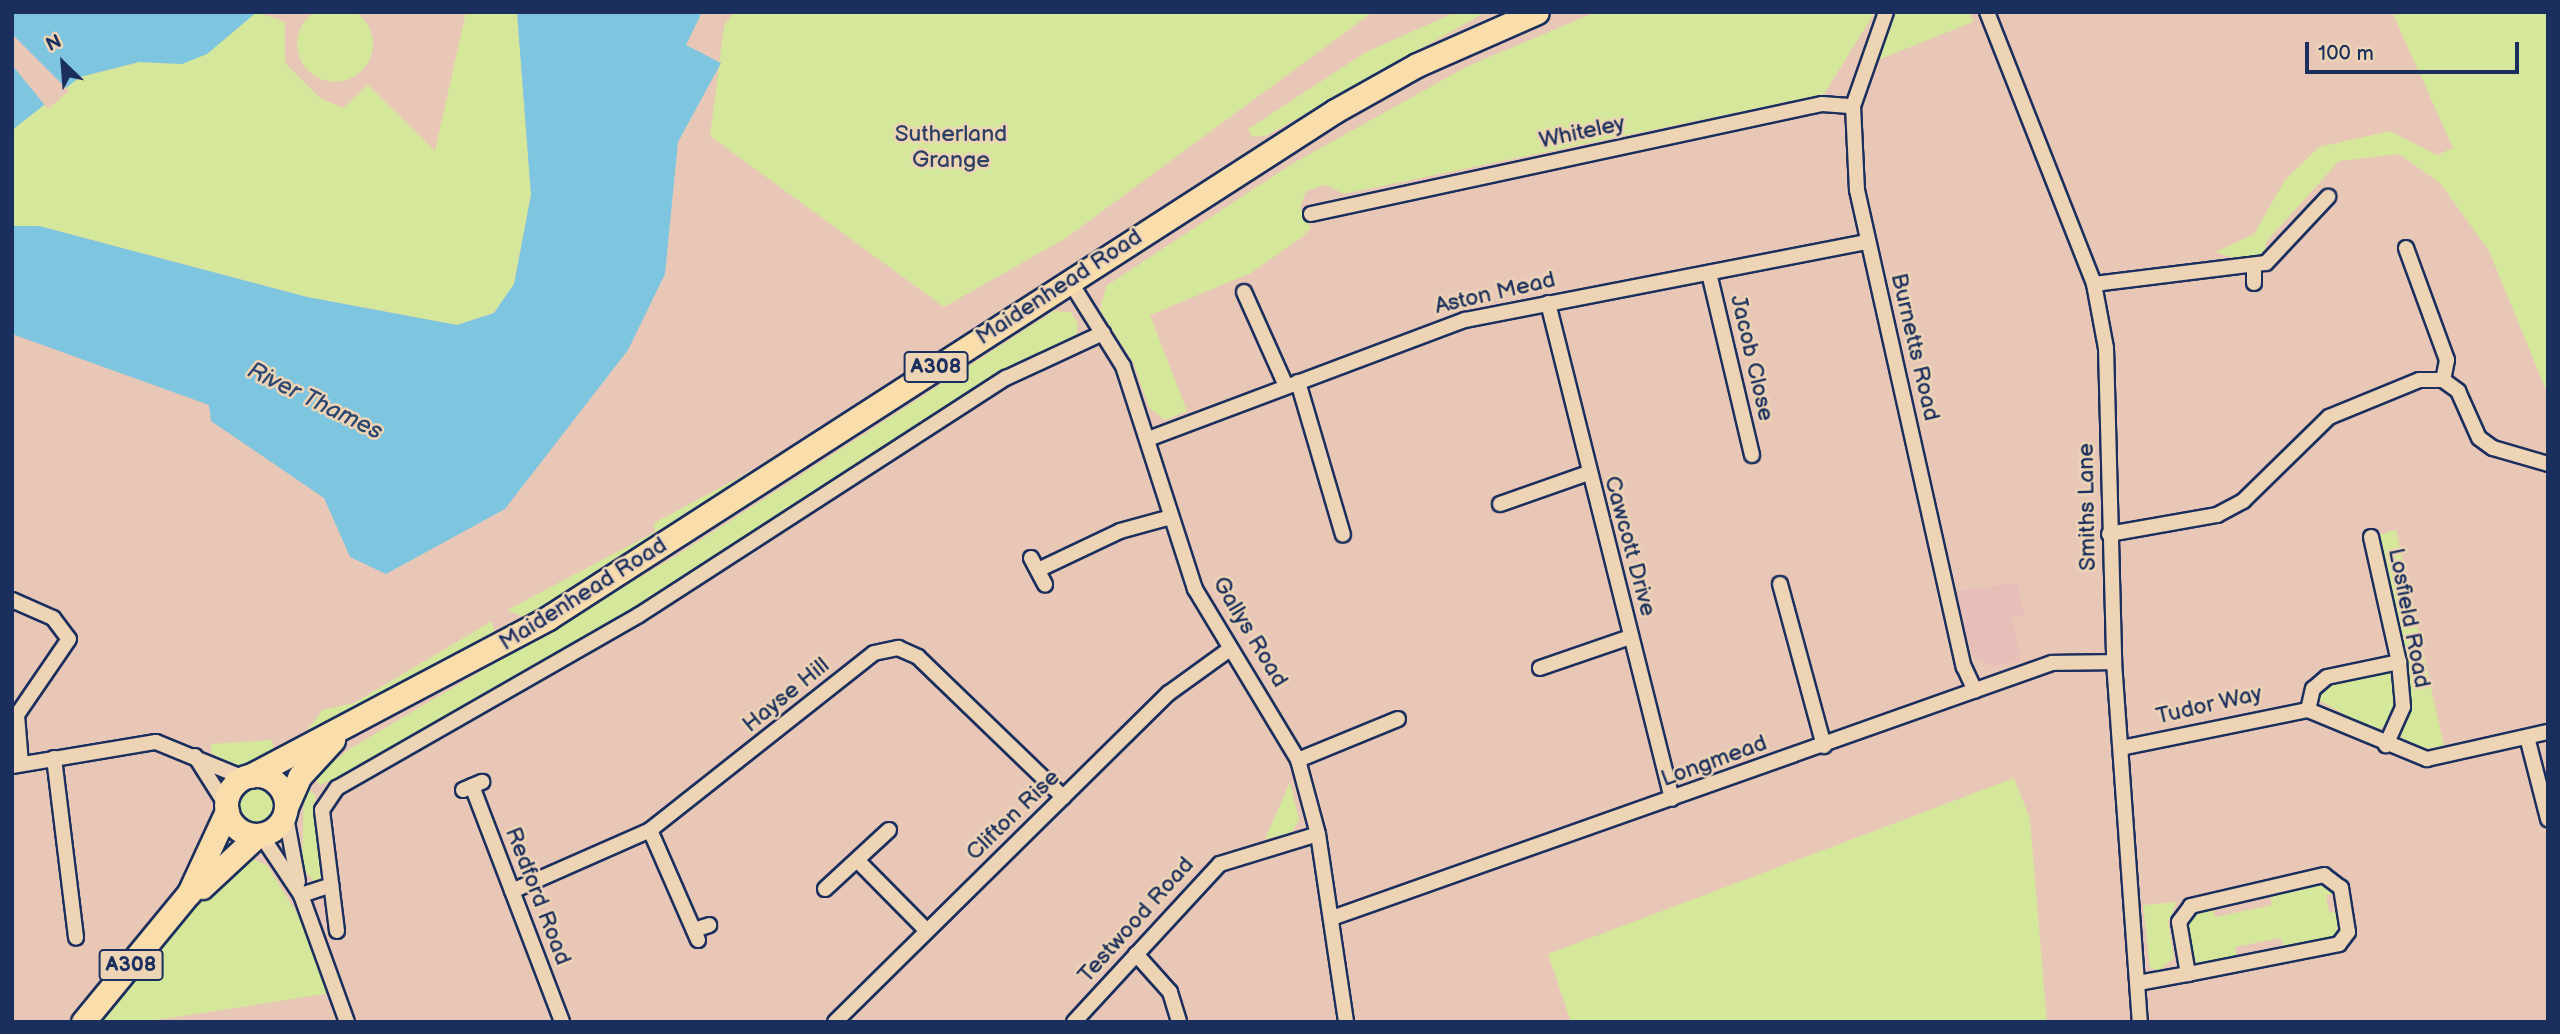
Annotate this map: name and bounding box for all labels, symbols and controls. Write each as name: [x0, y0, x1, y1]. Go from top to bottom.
north arrow: [28, 28, 98, 98]
scale bar: [2308, 28, 2522, 72]
text: N: [43, 30, 65, 57]
text: 100 m: [2318, 41, 2374, 66]
street label: Whiteley: [1537, 109, 1627, 155]
park label: Sutherland Grange: [895, 120, 1007, 174]
street label: Maidenhead Road: [971, 223, 1147, 351]
street label: Aston Mead: [1432, 266, 1558, 320]
street label: Burnetts Road: [1885, 271, 1945, 423]
street label: Jacob Close: [1724, 292, 1780, 424]
road number: A308: [903, 350, 969, 384]
water label: River Thames: [242, 356, 388, 446]
street label: Smiths Lane: [2072, 443, 2102, 571]
street label: Cawcott Drive: [1598, 473, 1662, 619]
street label: Maidenhead Road: [494, 531, 672, 657]
street label: Losfield Road: [2382, 546, 2436, 690]
street label: Gallys Road: [1206, 572, 1294, 692]
street label: Hayse Hill: [737, 652, 835, 738]
street label: Tudor Way: [2153, 679, 2265, 731]
street label: Longmead: [1657, 729, 1771, 793]
street label: Clifton Rise: [960, 764, 1066, 866]
street label: Redford Road: [499, 823, 577, 969]
street label: Testwood Road: [1072, 851, 1200, 989]
road number: A308: [98, 948, 164, 982]

